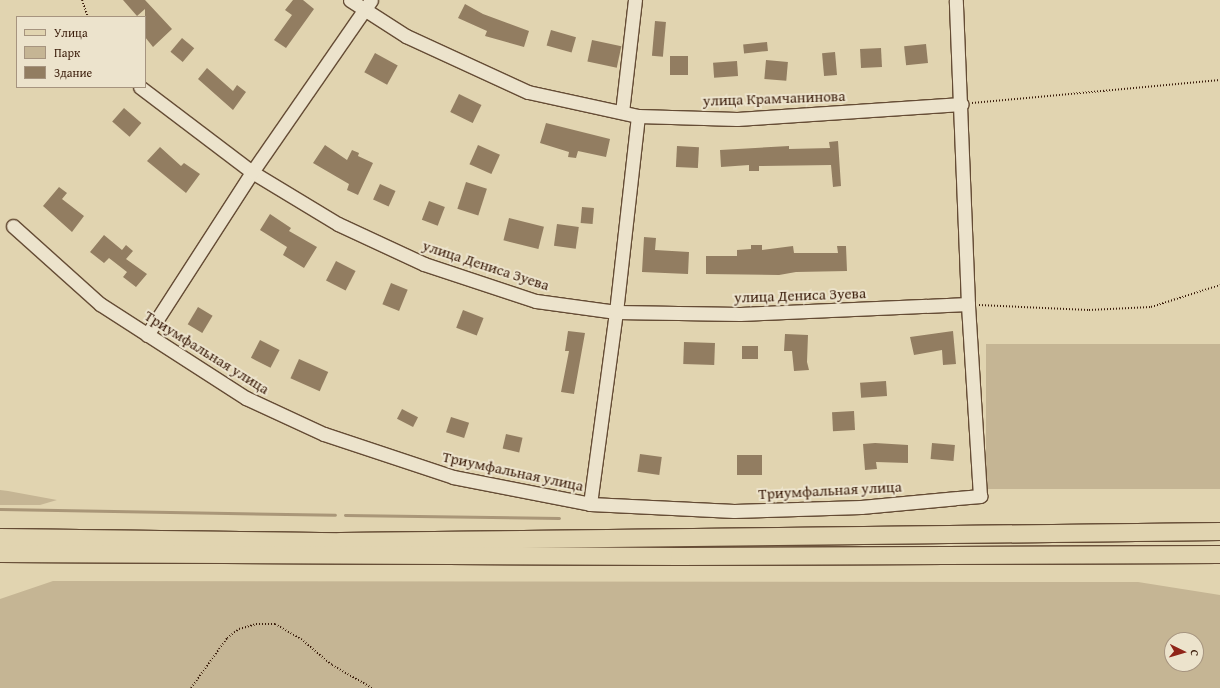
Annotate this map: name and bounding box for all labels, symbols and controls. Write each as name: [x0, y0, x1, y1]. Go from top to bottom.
legend: [16, 16, 146, 88]
text: Улица: [54, 24, 88, 41]
text: Парк: [54, 44, 80, 61]
text: Здание: [54, 64, 92, 81]
street label: улица Крамчанинова: [702, 87, 846, 109]
street label: улица Дениса Зуева: [420, 236, 552, 294]
street label: улица Дениса Зуева: [734, 284, 866, 306]
street label: Триумфальная улица: [141, 306, 273, 398]
street label: Триумфальная улица: [441, 447, 585, 495]
street label: Триумфальная улица: [758, 477, 902, 503]
north arrow: [1164, 632, 1204, 672]
text: С: [1187, 649, 1203, 657]

